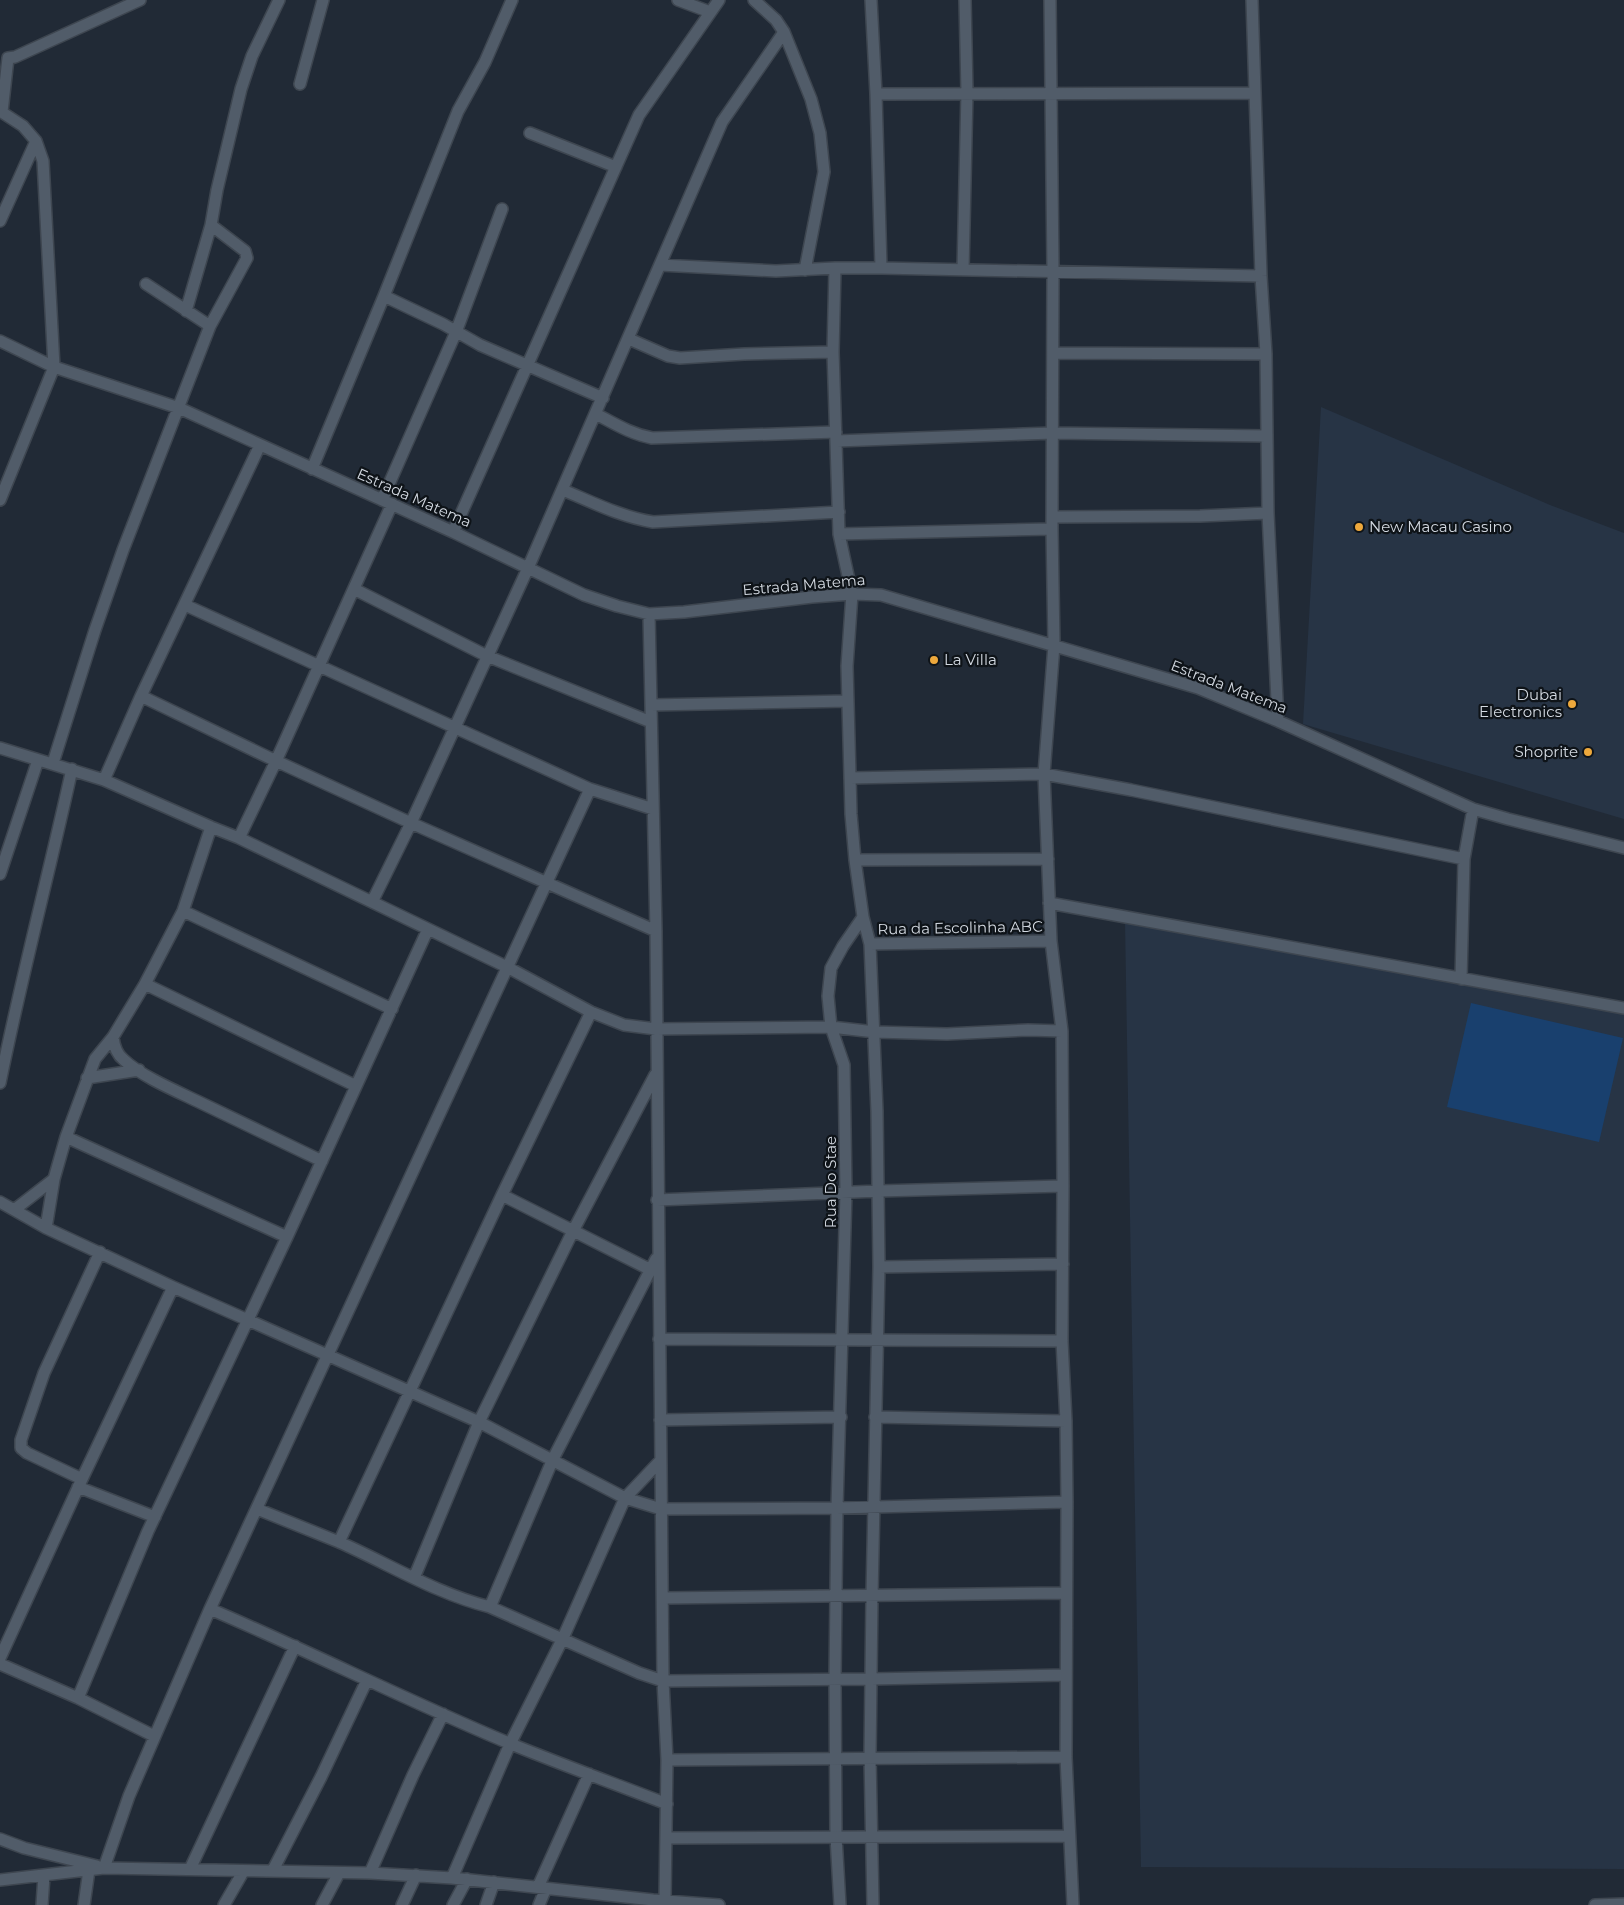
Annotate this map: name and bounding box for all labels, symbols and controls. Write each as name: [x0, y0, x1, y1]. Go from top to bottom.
street label: Estrada Matema: [354, 464, 474, 531]
place label: New Macau Casino: [1369, 517, 1512, 536]
marker: New Macau Casino: [1353, 521, 1365, 533]
street label: Estrada Matema: [742, 570, 866, 599]
place label: La Villa: [944, 650, 997, 669]
marker: La Villa: [928, 654, 940, 666]
street label: Estrada Matema: [1168, 656, 1290, 718]
place label: Dubai Electronics: [1479, 685, 1562, 721]
marker: Dubai Electronics: [1566, 698, 1578, 710]
place label: Shoprite: [1514, 742, 1578, 761]
marker: Shoprite: [1582, 746, 1594, 758]
street label: Rua da Escolinha ABC: [877, 917, 1043, 938]
street label: Rua Do Stae: [821, 1136, 840, 1228]

